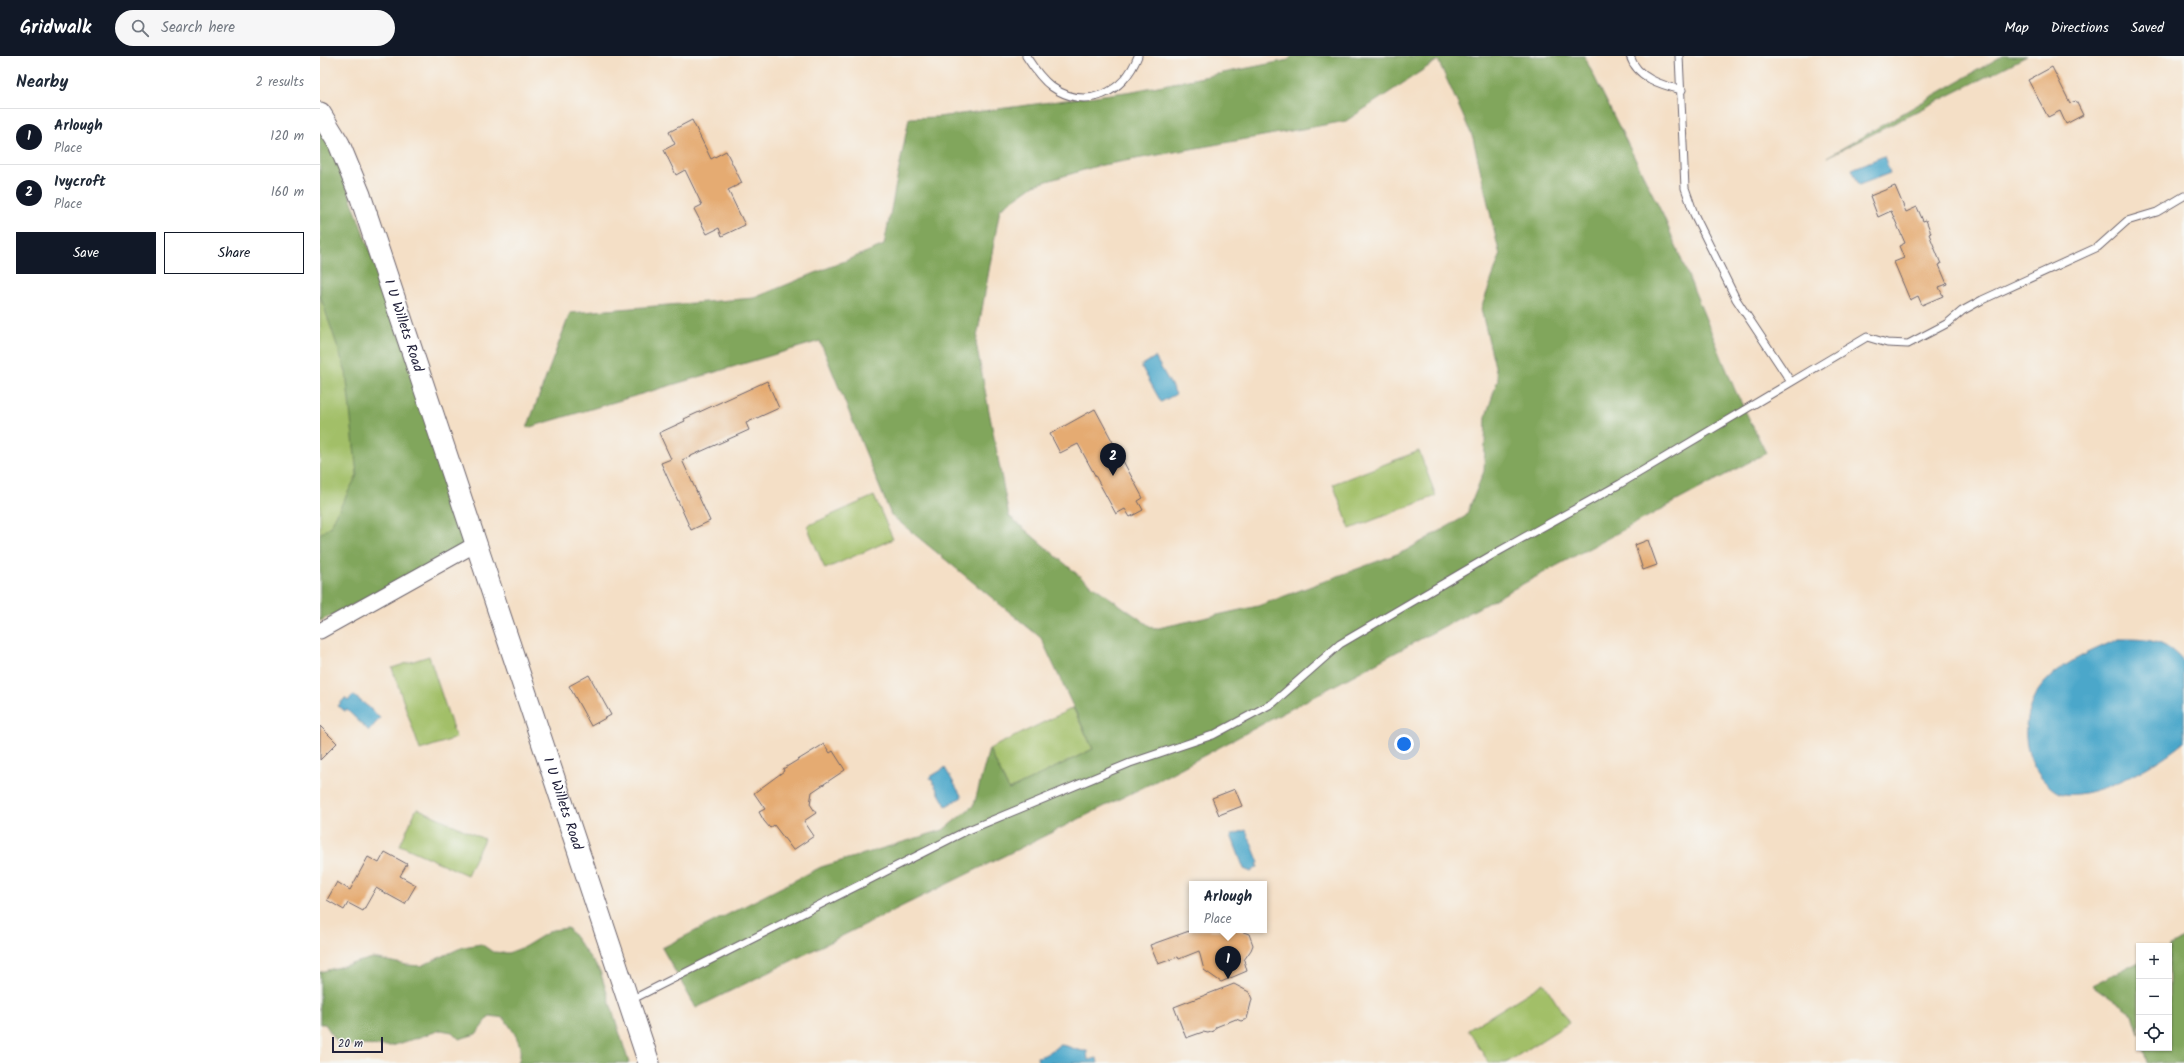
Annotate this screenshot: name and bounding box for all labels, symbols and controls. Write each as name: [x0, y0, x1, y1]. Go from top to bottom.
search box: [115, 10, 395, 46]
text: Gridwalk: [20, 13, 91, 43]
text: Search here: [161, 16, 235, 40]
icon: search: [129, 17, 151, 39]
text: Map: [2004, 17, 2029, 39]
text: Directions: [2051, 17, 2109, 39]
text: Saved: [2131, 17, 2164, 39]
text: Nearby: [16, 69, 68, 96]
text: 2 results: [256, 72, 304, 93]
text: Arlough: [54, 114, 103, 138]
text: 1: [27, 126, 31, 147]
text: 120 m: [270, 126, 304, 147]
text: Place: [54, 138, 82, 159]
text: Ivycroft: [54, 170, 106, 194]
text: 2: [25, 182, 33, 203]
text: 160 m: [271, 182, 304, 203]
text: Place: [54, 194, 82, 215]
button: Save: [16, 232, 156, 274]
button: Share: [164, 232, 304, 274]
street label: I U Willets Road: [378, 276, 429, 376]
pin: 2: [1100, 443, 1126, 476]
your location: [1394, 734, 1414, 754]
street label: I U Willets Road: [537, 754, 589, 854]
popup: [1189, 881, 1267, 933]
text: Arlough: [1204, 885, 1252, 909]
text: Place: [1204, 909, 1232, 930]
map controls: [2136, 943, 2172, 1051]
button: +: [2136, 943, 2172, 979]
pin: 1: [1215, 946, 1241, 979]
button: −: [2136, 979, 2172, 1015]
button: locate: [2136, 1015, 2172, 1051]
scale bar: [332, 1035, 383, 1054]
text: 20 m: [338, 1035, 363, 1053]

